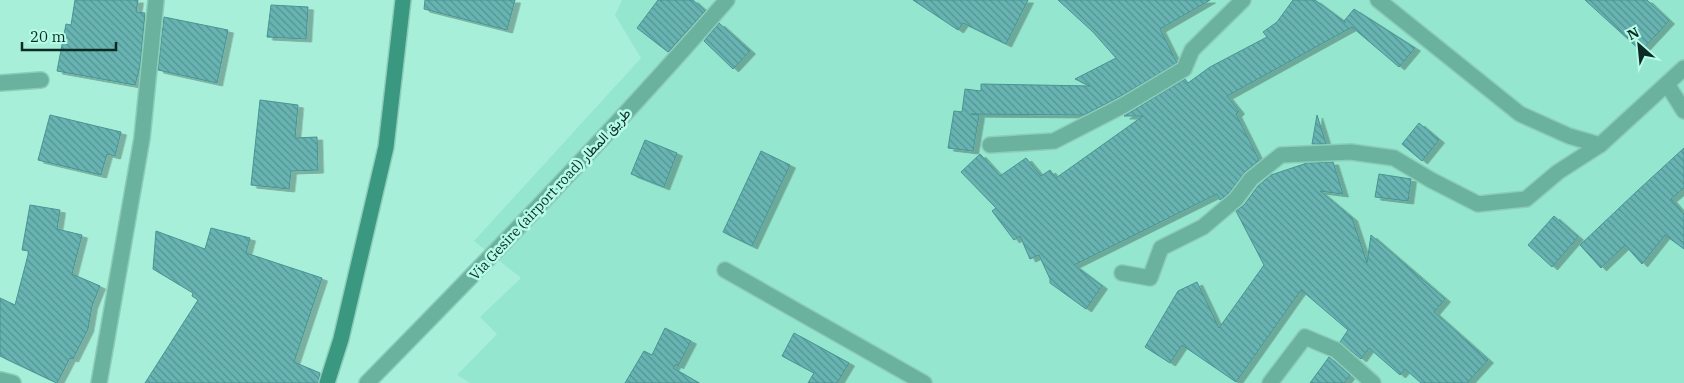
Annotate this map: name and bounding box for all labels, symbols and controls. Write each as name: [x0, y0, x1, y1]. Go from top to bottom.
scale bar: [22, 20, 116, 52]
north arrow: [1614, 20, 1664, 70]
text: N: [1624, 23, 1642, 44]
text: 20 m: [30, 27, 66, 46]
street label: Via Gesire (airport road) طريق المطار: [465, 104, 635, 284]

